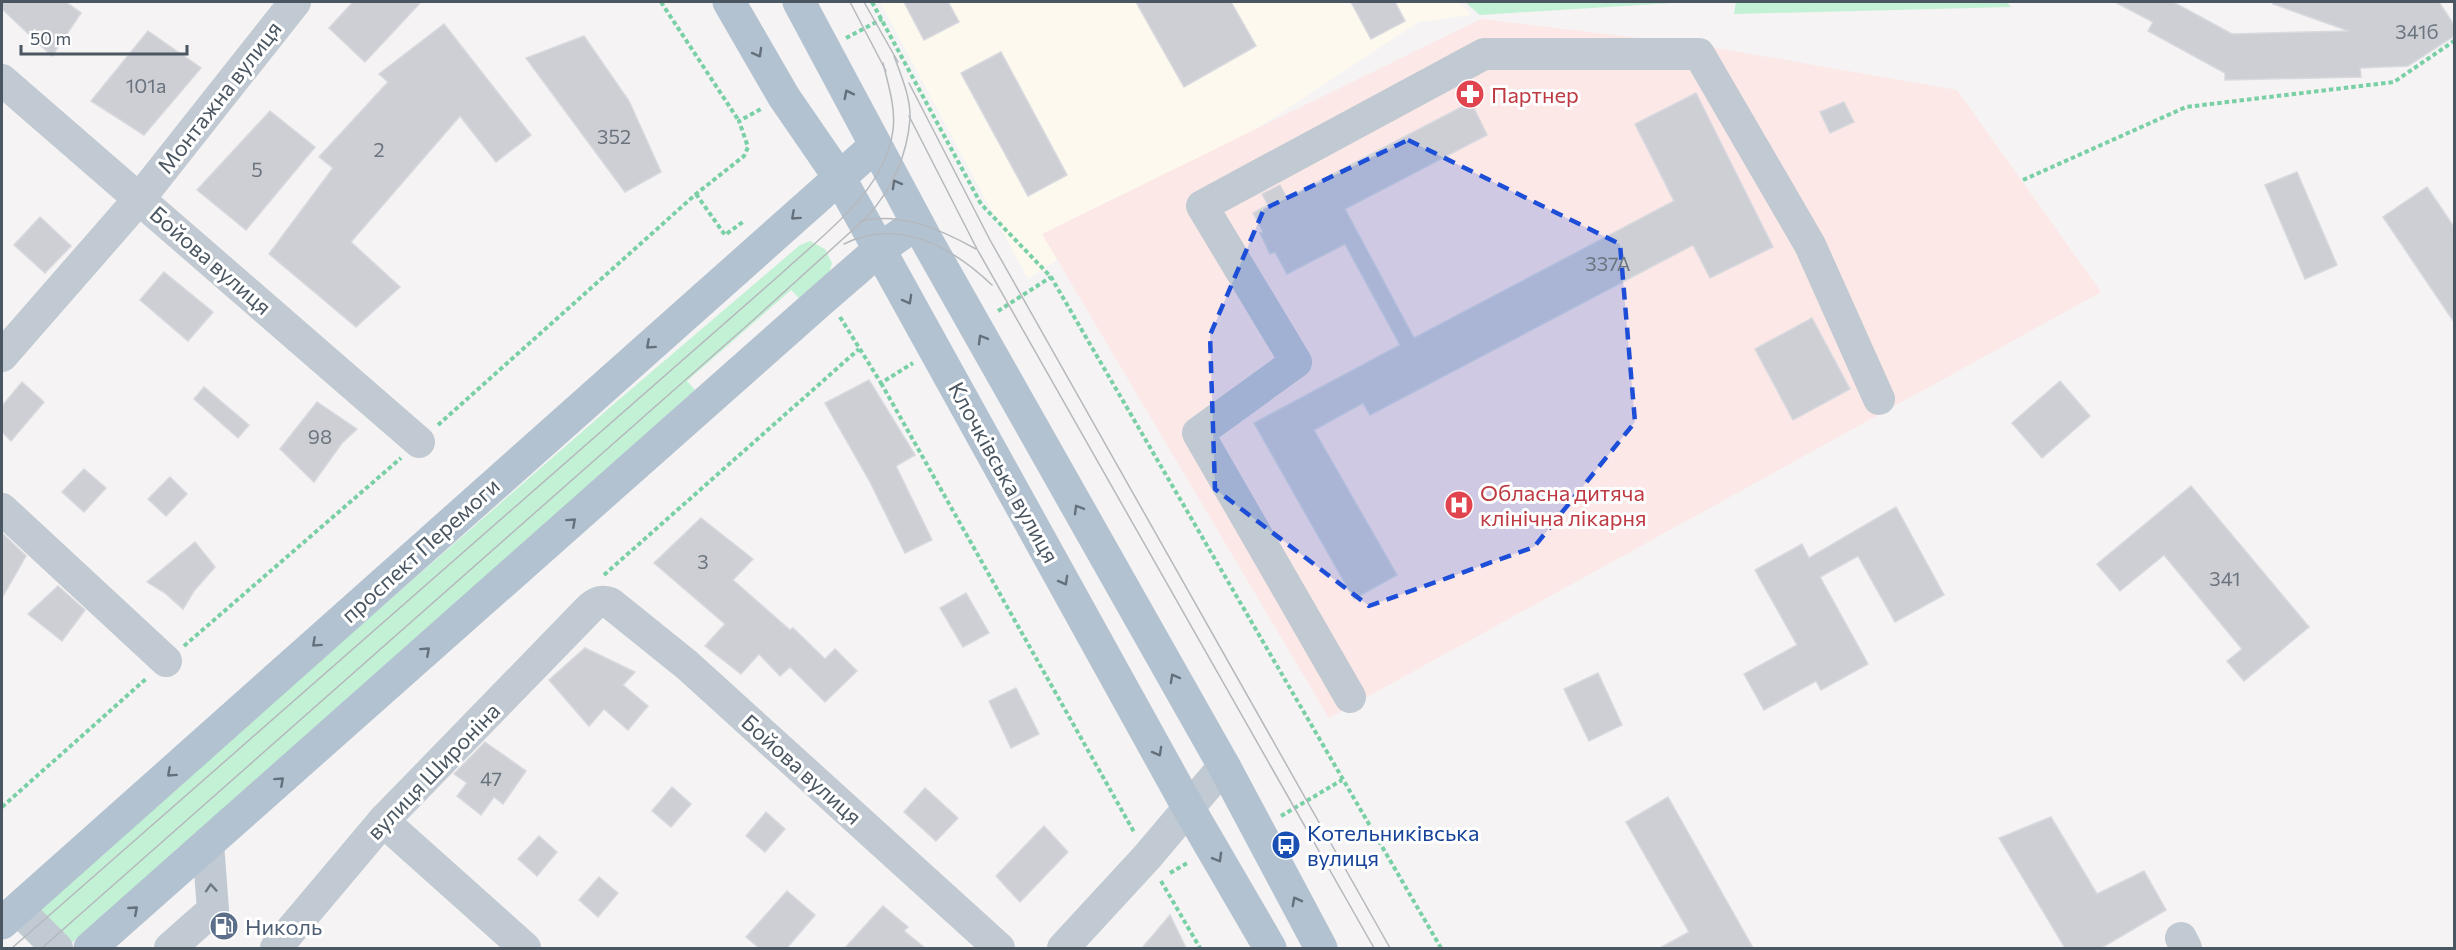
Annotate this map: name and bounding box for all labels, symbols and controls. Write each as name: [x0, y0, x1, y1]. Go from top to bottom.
street label: Монтажна вулиця: [151, 15, 287, 179]
scale bar: [21, 18, 188, 56]
house number: 341б: [2395, 19, 2439, 43]
text: 50 m: [30, 27, 71, 49]
one-way arrow: [750, 46, 762, 57]
house number: 101а: [126, 73, 166, 97]
pharmacy icon: Партнер: [1454, 78, 1486, 110]
place label: Партнер: [1491, 81, 1579, 108]
one-way arrow: [843, 89, 855, 100]
house number: 352: [597, 124, 631, 148]
house number: 2: [373, 137, 385, 161]
house number: 5: [251, 157, 263, 181]
one-way arrow: [892, 180, 903, 190]
street label: Бойова вулиця: [145, 200, 277, 320]
one-way arrow: [792, 209, 802, 220]
house number: 337А: [1585, 251, 1631, 275]
one-way arrow: [901, 294, 912, 304]
one-way arrow: [978, 335, 989, 345]
one-way arrow: [646, 338, 656, 349]
street label: Клочківська вулиця: [943, 377, 1065, 567]
house number: 98: [308, 424, 332, 448]
street label: проспект Перемоги: [335, 472, 505, 628]
place label: Обласна дитяча клінічна лікарня: [1480, 479, 1647, 531]
hospital icon: Обласна дитяча клінічна лікарня: [1443, 489, 1475, 521]
one-way arrow: [1074, 505, 1085, 515]
one-way arrow: [565, 518, 576, 529]
house number: 3: [697, 549, 709, 573]
house number: 341: [2209, 566, 2241, 590]
one-way arrow: [1057, 575, 1068, 585]
one-way arrow: [312, 636, 323, 647]
one-way arrow: [419, 647, 430, 658]
one-way arrow: [1170, 674, 1182, 685]
street label: вулиця Широніна: [361, 697, 505, 845]
street label: Бойова вулиця: [737, 708, 867, 830]
one-way arrow: [1151, 746, 1162, 756]
one-way arrow: [167, 766, 177, 777]
house number: 47: [480, 766, 502, 790]
one-way arrow: [273, 777, 284, 788]
place label: Котельниківська вулиця: [1307, 819, 1479, 871]
bus stop icon: Котельниківська вулиця: [1270, 829, 1302, 861]
one-way arrow: [1211, 851, 1222, 862]
one-way arrow: [205, 883, 218, 892]
one-way arrow: [1292, 897, 1303, 907]
one-way arrow: [127, 906, 138, 917]
fuel station icon: Николь: [208, 910, 240, 942]
place label: Николь: [245, 913, 322, 940]

